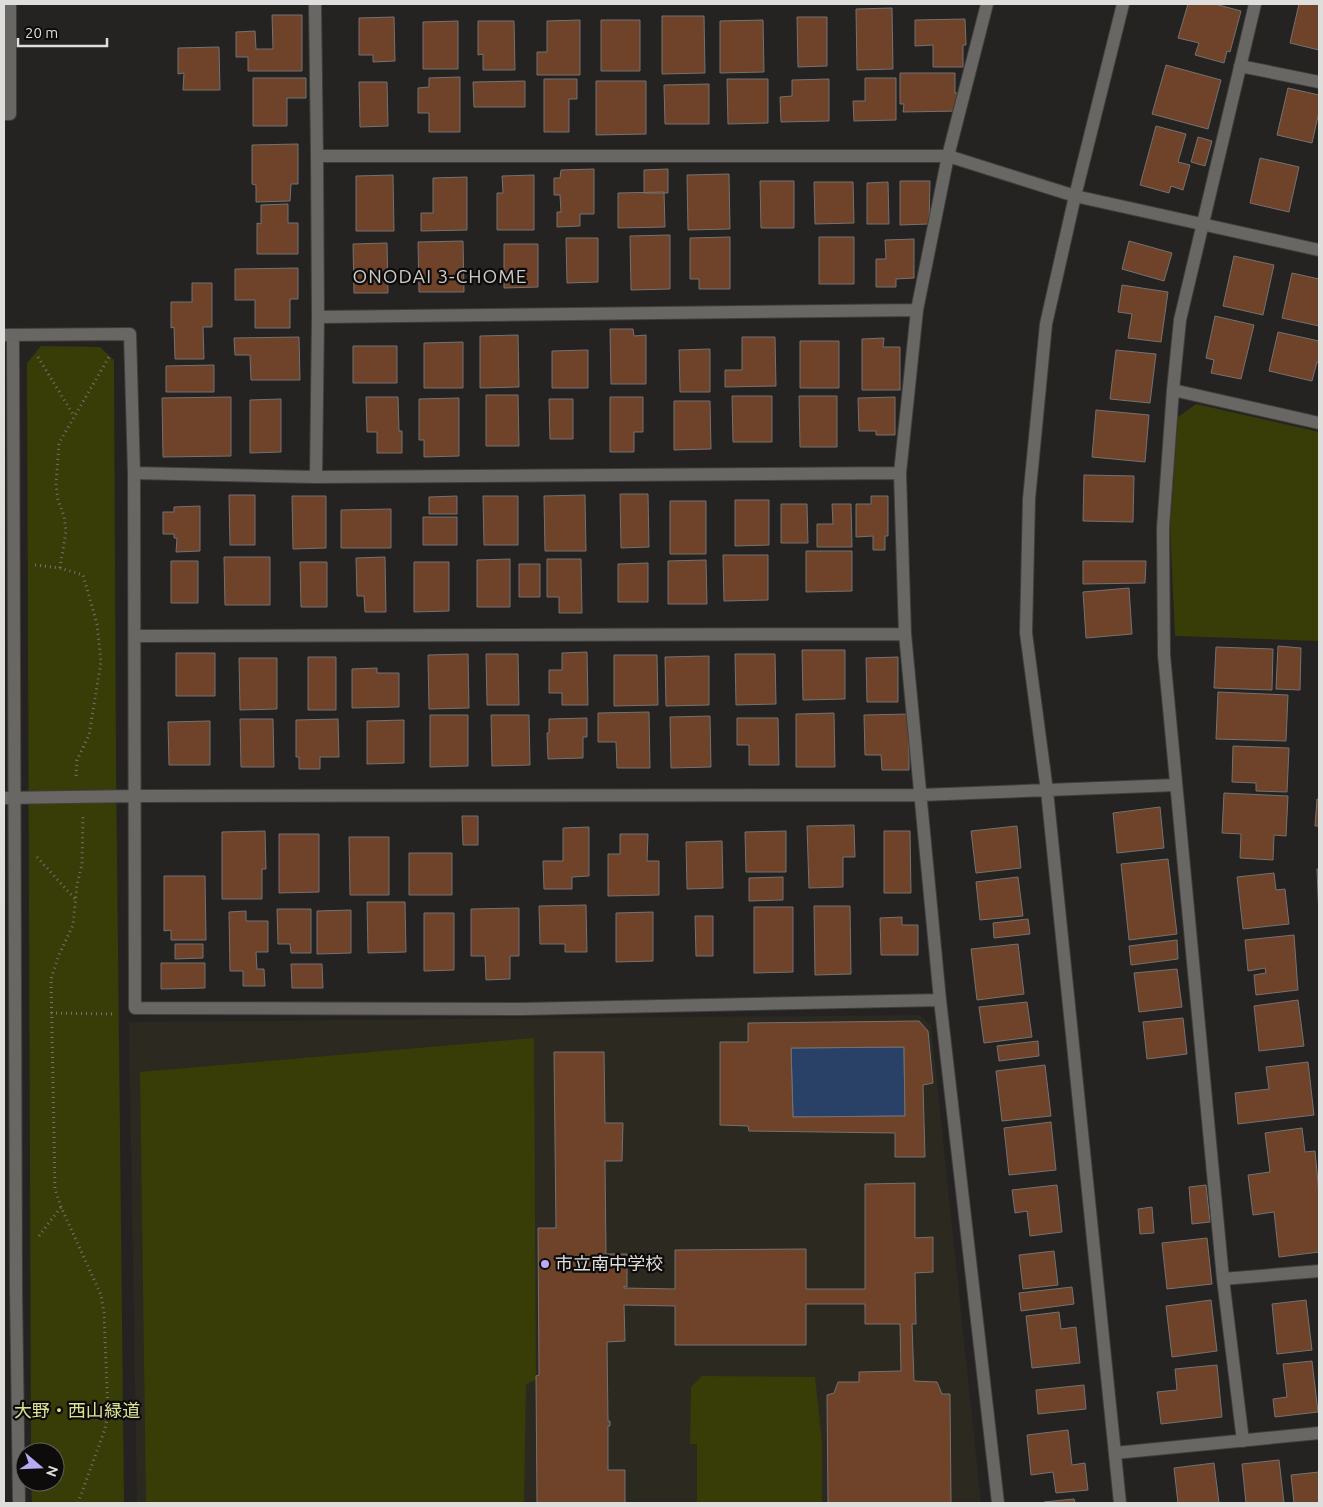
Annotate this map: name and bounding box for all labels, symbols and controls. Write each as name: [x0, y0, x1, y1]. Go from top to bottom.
scale bar: [18, 15, 106, 47]
text: 20 m: [25, 24, 58, 41]
district label: ONODAI 3-CHOME: [353, 265, 527, 287]
place label: 市立南中学校: [555, 1253, 663, 1273]
marker: 市立南中学校: [539, 1258, 551, 1270]
park label: 大野・西山緑道: [14, 1400, 140, 1420]
north arrow: [15, 1442, 65, 1492]
text: N: [43, 1464, 62, 1479]

